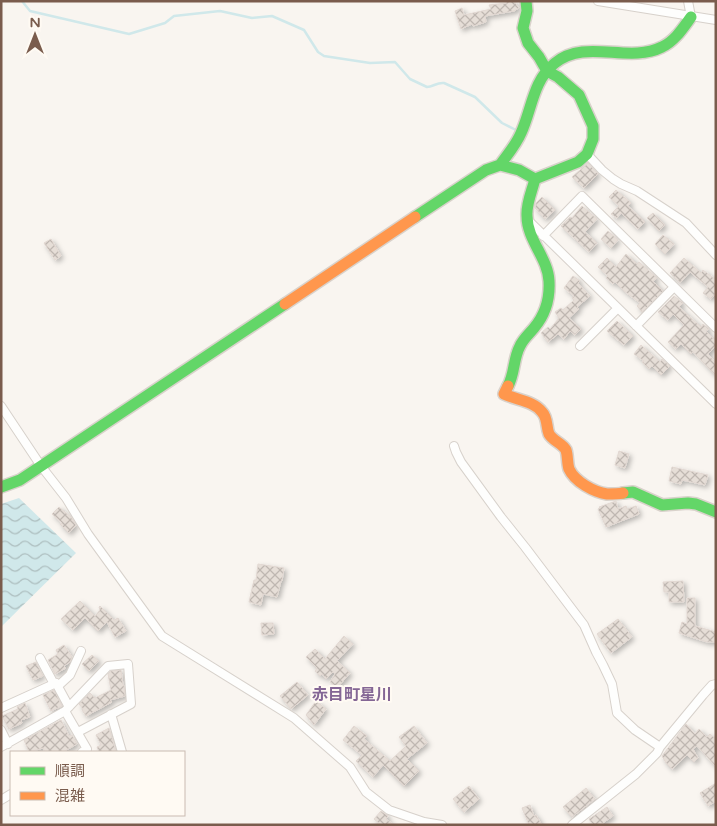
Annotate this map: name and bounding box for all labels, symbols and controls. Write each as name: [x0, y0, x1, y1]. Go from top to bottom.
north arrow: [10, 10, 60, 60]
text: N: [29, 14, 41, 31]
district label: 赤目町星川: [312, 685, 392, 705]
legend: [10, 751, 185, 816]
text: 順調: [55, 762, 85, 780]
text: 混雑: [55, 787, 85, 805]

